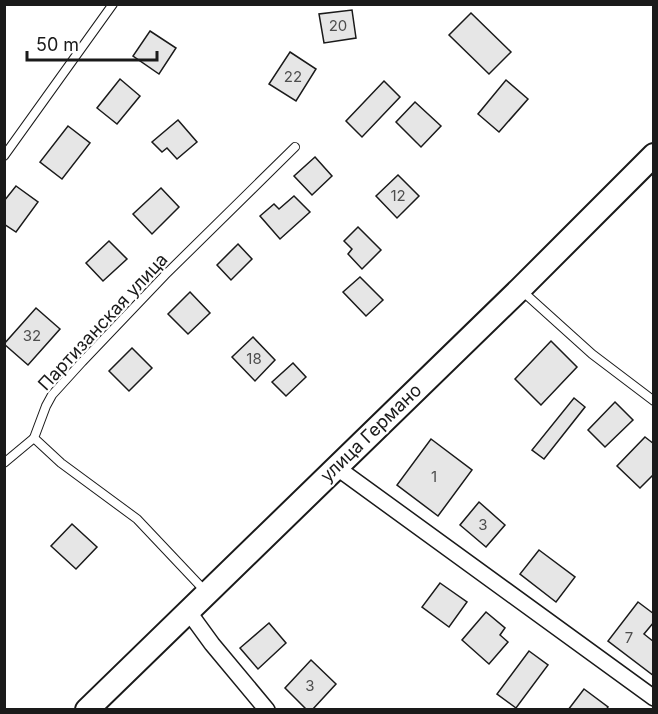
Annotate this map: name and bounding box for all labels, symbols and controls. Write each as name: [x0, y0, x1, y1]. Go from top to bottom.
house number: 20: [329, 16, 347, 35]
scale bar: [27, 24, 158, 62]
text: 50 m: [36, 34, 79, 55]
house number: 22: [284, 67, 302, 86]
house number: 12: [390, 186, 406, 205]
street label: Партизанская улица: [34, 249, 172, 395]
house number: 32: [23, 326, 41, 345]
house number: 18: [246, 349, 262, 368]
street label: улица Германо: [316, 379, 425, 486]
house number: 1: [431, 467, 437, 486]
house number: 3: [478, 515, 488, 534]
house number: 7: [625, 628, 633, 647]
house number: 3: [305, 676, 315, 695]

